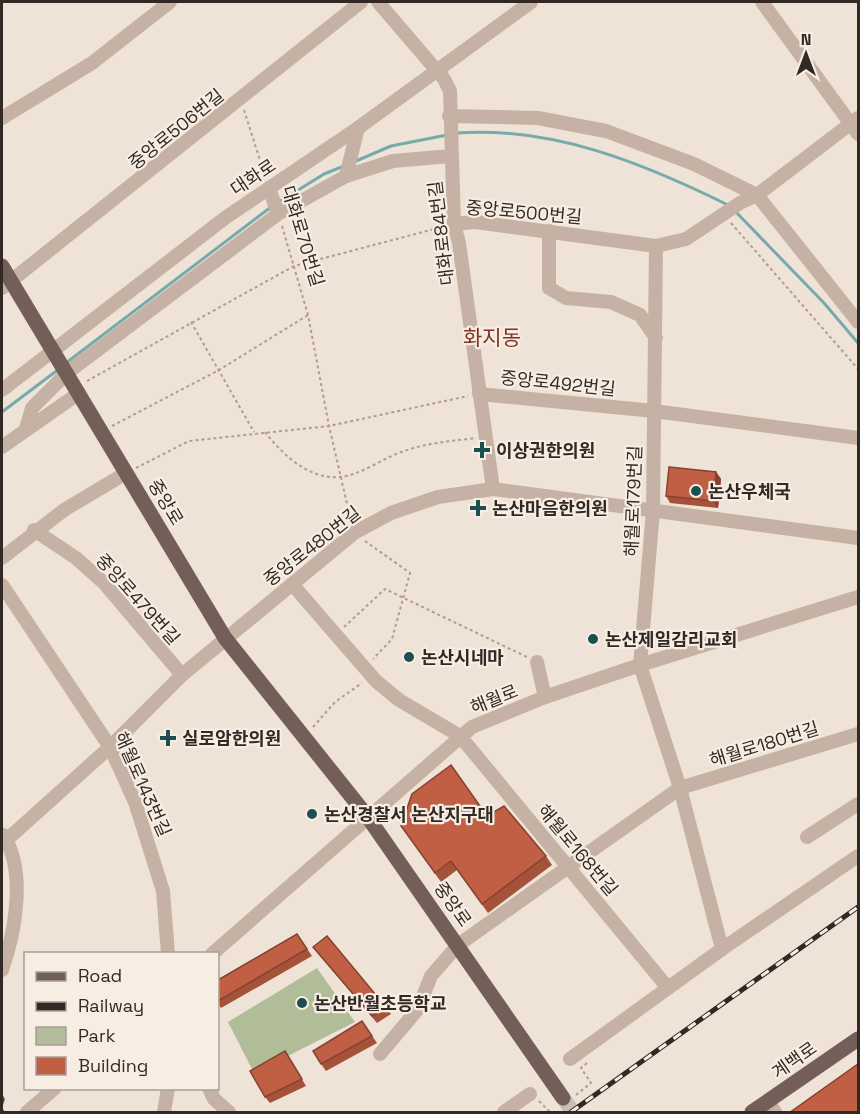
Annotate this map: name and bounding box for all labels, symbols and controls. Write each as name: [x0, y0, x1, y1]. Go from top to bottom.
north arrow: [776, 24, 836, 84]
text: N: [801, 29, 811, 50]
street label: 중앙로506번길: [124, 84, 228, 174]
street label: 대화로: [226, 154, 280, 200]
street label: 대화로84번길: [423, 179, 459, 287]
street label: 대화로70번길: [277, 183, 329, 289]
street label: 중앙로500번길: [465, 195, 583, 229]
district label: 화지동: [463, 324, 521, 351]
street label: 중앙로492번길: [499, 366, 617, 400]
place label: 이상권한의원: [496, 439, 595, 462]
marker: 이상권한의원: [473, 441, 491, 459]
street label: 해월로179번길: [620, 445, 646, 557]
street label: 중앙로: [143, 475, 189, 529]
place label: 논산우체국: [708, 480, 791, 503]
marker: 논산우체국: [689, 484, 703, 498]
place label: 논산마음한의원: [492, 497, 608, 520]
marker: 논산마음한의원: [469, 499, 487, 517]
street label: 중앙로480번길: [259, 501, 365, 591]
street label: 중앙로479번길: [91, 549, 185, 649]
place label: 논산제일감리교회: [605, 628, 737, 651]
marker: 논산제일감리교회: [586, 632, 600, 646]
place label: 논산시네마: [421, 646, 504, 669]
marker: 논산시네마: [402, 650, 416, 664]
street label: 해월로: [467, 679, 521, 719]
street label: 해월로180번길: [707, 716, 821, 772]
place label: 실로암한의원: [182, 727, 281, 750]
street label: 해월로143번길: [110, 728, 176, 840]
marker: 실로암한의원: [159, 729, 177, 747]
street label: 해월로168번길: [533, 799, 623, 901]
place label: 논산경찰서 논산지구대: [324, 803, 494, 826]
marker: 논산경찰서 논산지구대: [305, 807, 319, 821]
street label: 중앙로: [429, 877, 477, 931]
legend: [24, 952, 219, 1090]
text: Road: [78, 964, 122, 987]
place label: 논산반월초등학교: [314, 992, 446, 1015]
text: Railway: [78, 994, 144, 1017]
marker: 논산반월초등학교: [295, 996, 309, 1010]
text: Park: [78, 1024, 116, 1047]
street label: 계백로: [767, 1036, 821, 1084]
text: Building: [78, 1054, 148, 1077]

